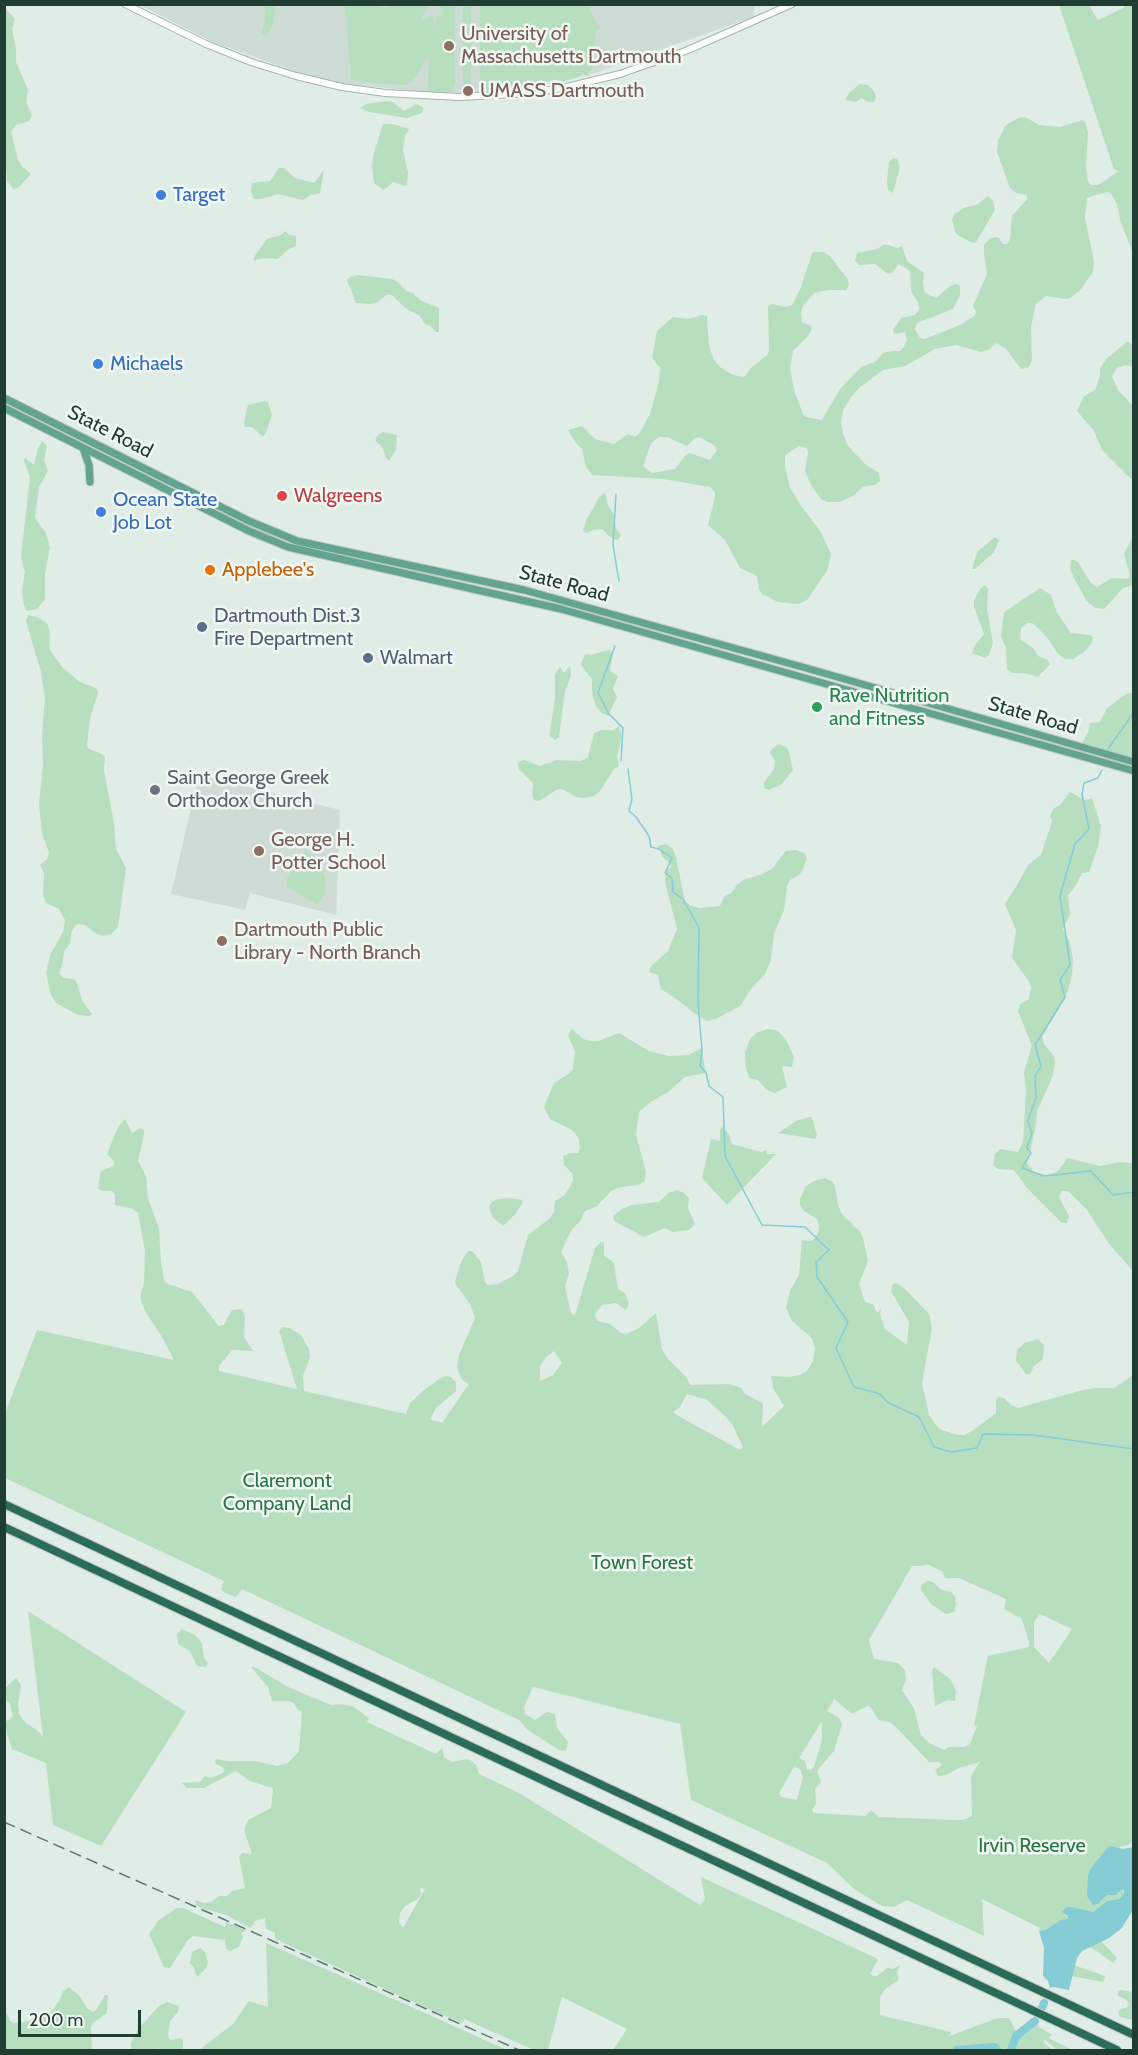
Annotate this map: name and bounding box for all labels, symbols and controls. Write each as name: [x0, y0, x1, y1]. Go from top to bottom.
place label: University of Massachusetts Dartmouth: [461, 22, 682, 69]
marker: University of Massachusetts Dartmouth: [442, 39, 456, 53]
place label: UMASS Dartmouth: [480, 79, 644, 103]
marker: UMASS Dartmouth: [461, 84, 475, 98]
place label: Target: [173, 183, 225, 207]
marker: Target: [154, 188, 168, 202]
place label: Michaels: [110, 352, 183, 376]
marker: Michaels: [91, 357, 105, 371]
street label: State Road: [63, 400, 157, 464]
place label: Walgreens: [294, 484, 382, 508]
place label: Ocean State Job Lot: [113, 488, 217, 535]
marker: Walgreens: [275, 489, 289, 503]
marker: Ocean State Job Lot: [94, 505, 108, 519]
place label: Applebee's: [222, 558, 314, 582]
street label: State Road: [516, 560, 612, 608]
marker: Applebee's: [203, 563, 217, 577]
place label: Dartmouth Dist.3 Fire Department: [214, 604, 361, 651]
marker: Dartmouth Dist.3 Fire Department: [195, 620, 209, 634]
place label: Walmart: [380, 646, 453, 670]
marker: Walmart: [361, 651, 375, 665]
place label: Rave Nutrition and Fitness: [829, 684, 949, 731]
street label: State Road: [985, 692, 1081, 740]
marker: Rave Nutrition and Fitness: [810, 700, 824, 714]
place label: Saint George Greek Orthodox Church: [167, 766, 329, 813]
marker: Saint George Greek Orthodox Church: [148, 783, 162, 797]
place label: George H. Potter School: [271, 828, 386, 875]
marker: George H. Potter School: [252, 844, 266, 858]
place label: Dartmouth Public Library - North Branch: [234, 918, 421, 965]
marker: Dartmouth Public Library - North Branch: [215, 934, 229, 948]
park label: Claremont Company Land: [223, 1469, 351, 1516]
park label: Town Forest: [591, 1551, 693, 1575]
park label: Irvin Reserve: [978, 1834, 1086, 1858]
scale bar: [21, 1998, 144, 2036]
text: 200 m: [29, 2009, 83, 2031]

